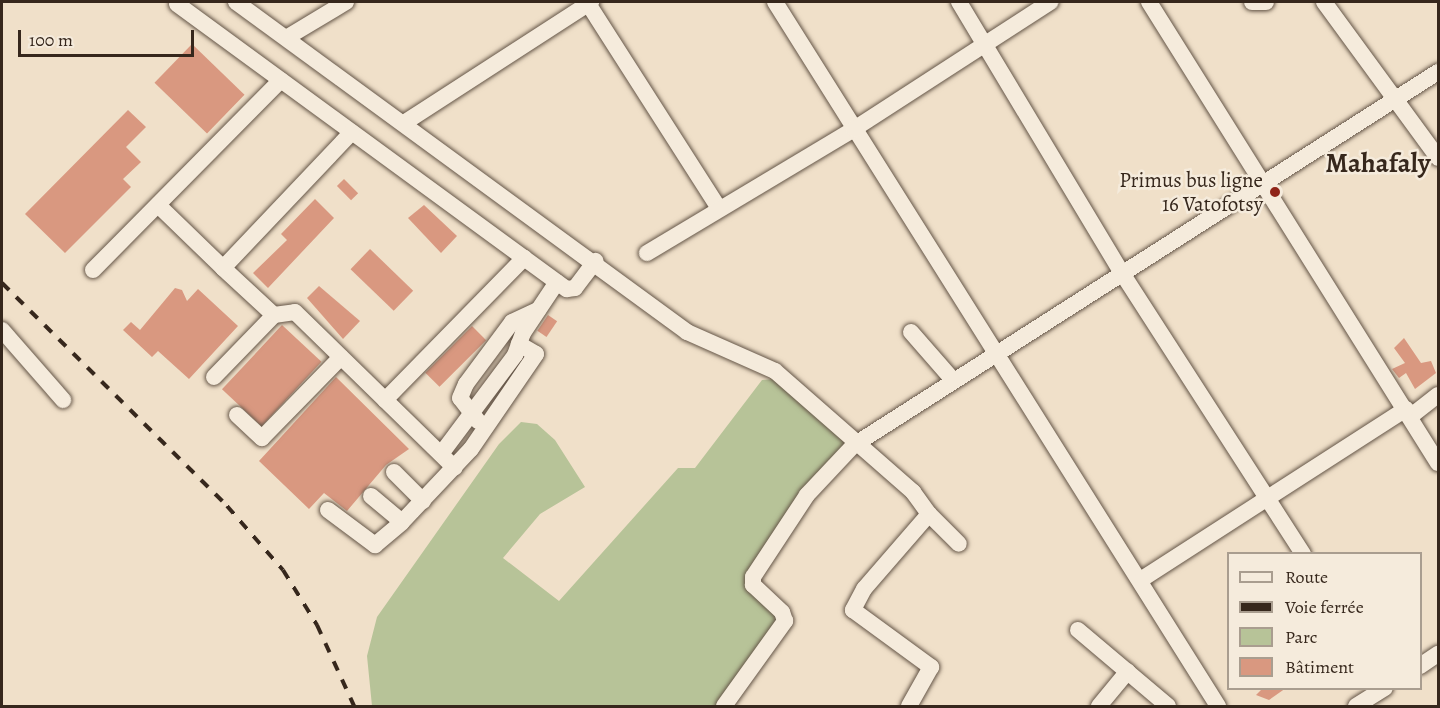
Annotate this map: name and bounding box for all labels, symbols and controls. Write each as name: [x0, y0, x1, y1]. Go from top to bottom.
scale bar: [21, 18, 196, 56]
text: 100 m: [29, 28, 73, 52]
district label: Mahafaly: [1326, 148, 1430, 180]
place label: Primus bus ligne 16 Vatofotsy: [1119, 167, 1263, 217]
marker: Primus bus ligne 16 Vatofotsy: [1268, 185, 1282, 199]
legend: [1227, 552, 1422, 690]
text: Route: [1285, 565, 1328, 589]
text: Voie ferrée: [1285, 595, 1364, 619]
text: Parc: [1285, 625, 1317, 649]
text: Bâtiment: [1285, 655, 1354, 679]

